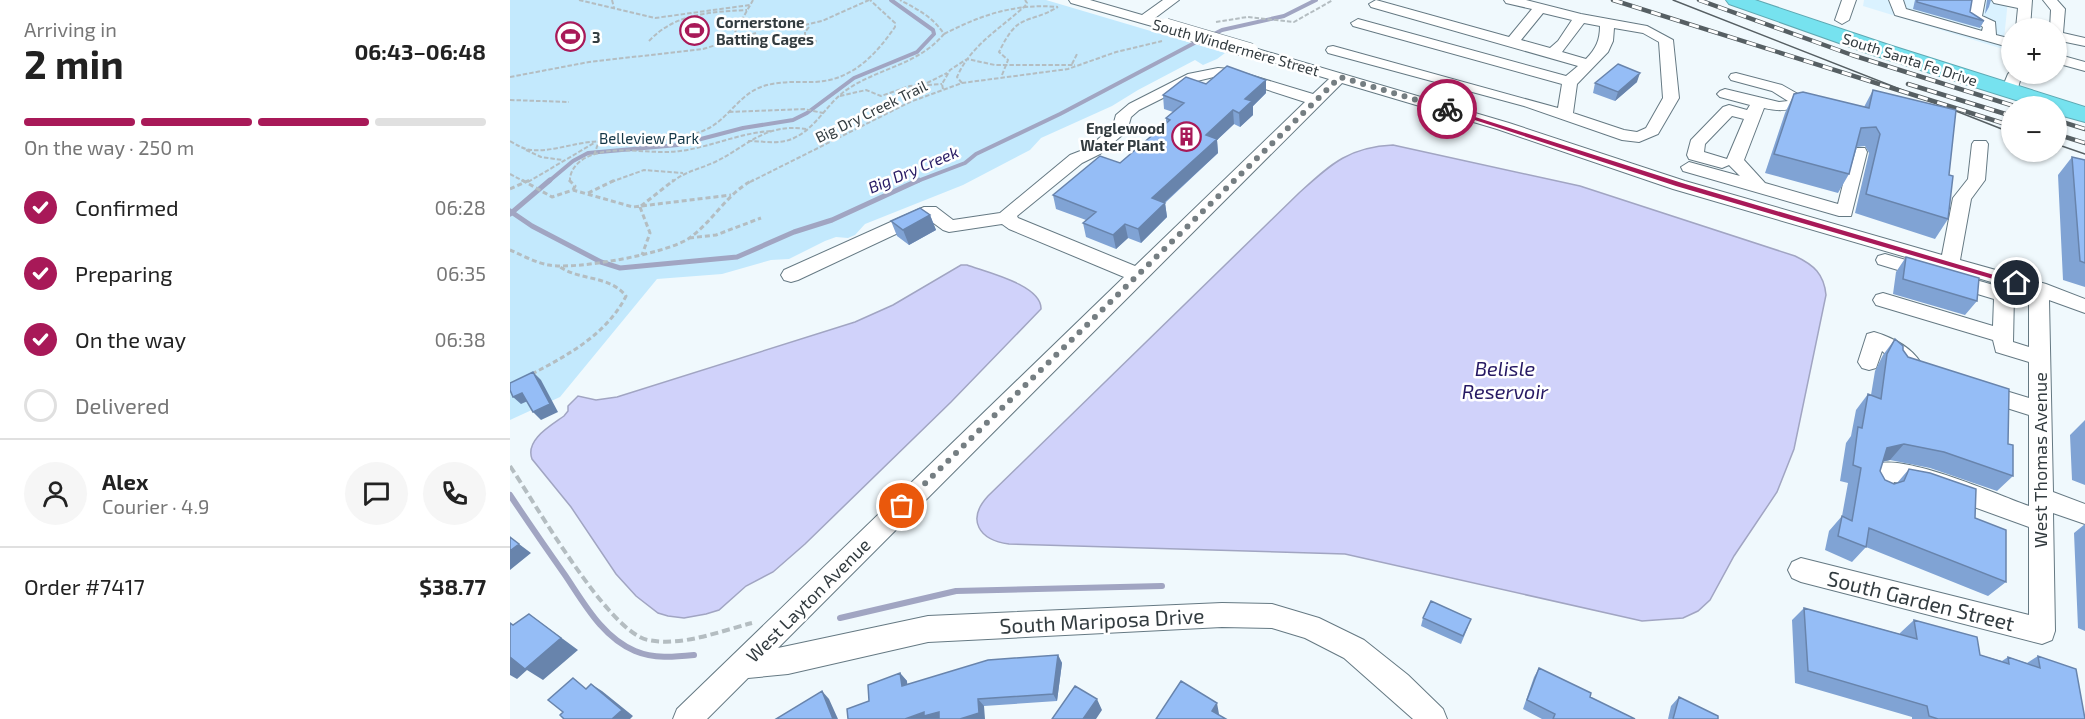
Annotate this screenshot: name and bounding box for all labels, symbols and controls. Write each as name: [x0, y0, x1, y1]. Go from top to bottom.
place label: Cornerstone Batting Cages: [716, 13, 814, 48]
sports icon: Cornerstone Batting Cages: [679, 15, 711, 47]
street label: South Windermere Street: [1151, 15, 1322, 79]
text: Arriving in: [24, 17, 117, 41]
map controls: [2001, 18, 2067, 162]
button: +: [2001, 18, 2067, 84]
sports icon: 3: [555, 21, 587, 53]
place label: 3: [592, 28, 601, 46]
street label: South Santa Fe Drive: [1840, 29, 1980, 89]
text: 06:43–06:48: [354, 38, 486, 64]
text: 2 min: [24, 40, 124, 87]
street label: Big Dry Creek Trail: [812, 76, 930, 146]
courier: [1417, 79, 1477, 139]
icon: bike: [1431, 93, 1464, 126]
button: −: [2001, 96, 2067, 162]
place label: Englewood Water Plant: [1080, 119, 1165, 154]
building icon: Englewood Water Plant: [1170, 121, 1202, 153]
park label: Belleview Park: [599, 129, 699, 147]
text: On the way · 250 m: [24, 135, 194, 159]
water label: Big Dry Creek: [865, 141, 962, 198]
icon: check: [24, 191, 57, 224]
text: Confirmed: [75, 194, 179, 220]
text: 06:28: [434, 195, 486, 219]
icon: check: [24, 257, 57, 290]
pin: [1991, 257, 2042, 308]
text: Preparing: [75, 260, 173, 286]
text: 06:35: [436, 261, 486, 285]
icon: home: [2000, 266, 2033, 299]
icon: check: [24, 323, 57, 356]
text: On the way: [75, 326, 186, 352]
text: 06:38: [435, 327, 486, 351]
water label: Belisle Reservoir: [1462, 356, 1549, 403]
street label: West Thomas Avenue: [2029, 372, 2051, 548]
text: Delivered: [75, 392, 170, 418]
button: person: [24, 462, 87, 525]
button: chat: [345, 462, 408, 525]
button: phone: [423, 462, 486, 525]
text: Alex: [102, 468, 148, 494]
pin: [876, 480, 927, 531]
icon: bag: [885, 489, 918, 522]
text: Courier · 4.9: [102, 494, 209, 518]
street label: West Layton Avenue: [741, 533, 875, 667]
street label: South Garden Street: [1825, 565, 2017, 635]
text: Order #7417: [24, 573, 145, 599]
text: $38.77: [419, 573, 486, 599]
street label: South Mariposa Drive: [999, 602, 1205, 638]

